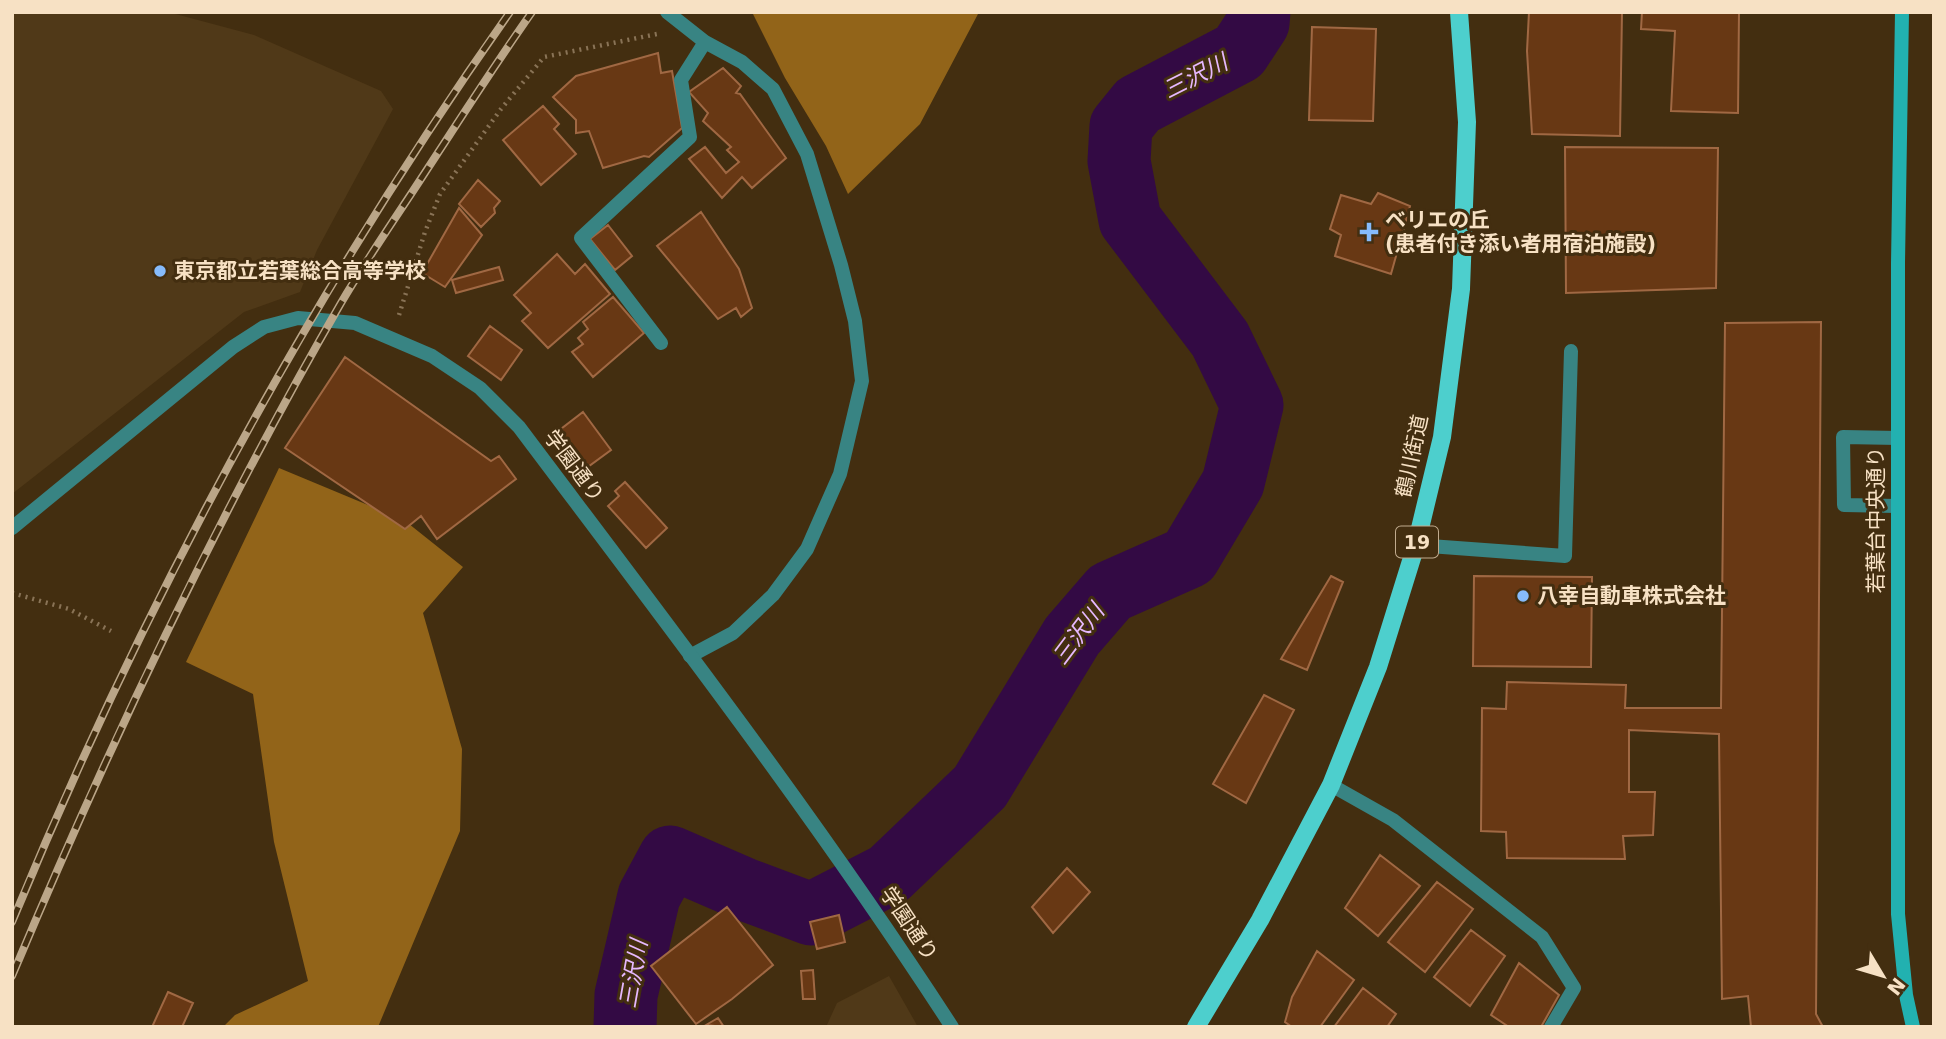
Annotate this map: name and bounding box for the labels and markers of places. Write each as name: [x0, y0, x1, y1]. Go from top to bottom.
place label: ベリエの丘 (患者付き添い者用宿泊施設): [1385, 208, 1656, 256]
marker: ベリエの丘 (患者付き添い者用宿泊施設): [1359, 222, 1379, 242]
place label: 東京都立若葉総合高等学校: [174, 259, 426, 283]
marker: 東京都立若葉総合高等学校: [152, 263, 168, 279]
place label: 八幸自動車株式会社: [1537, 584, 1726, 608]
marker: 八幸自動車株式会社: [1515, 588, 1531, 604]

